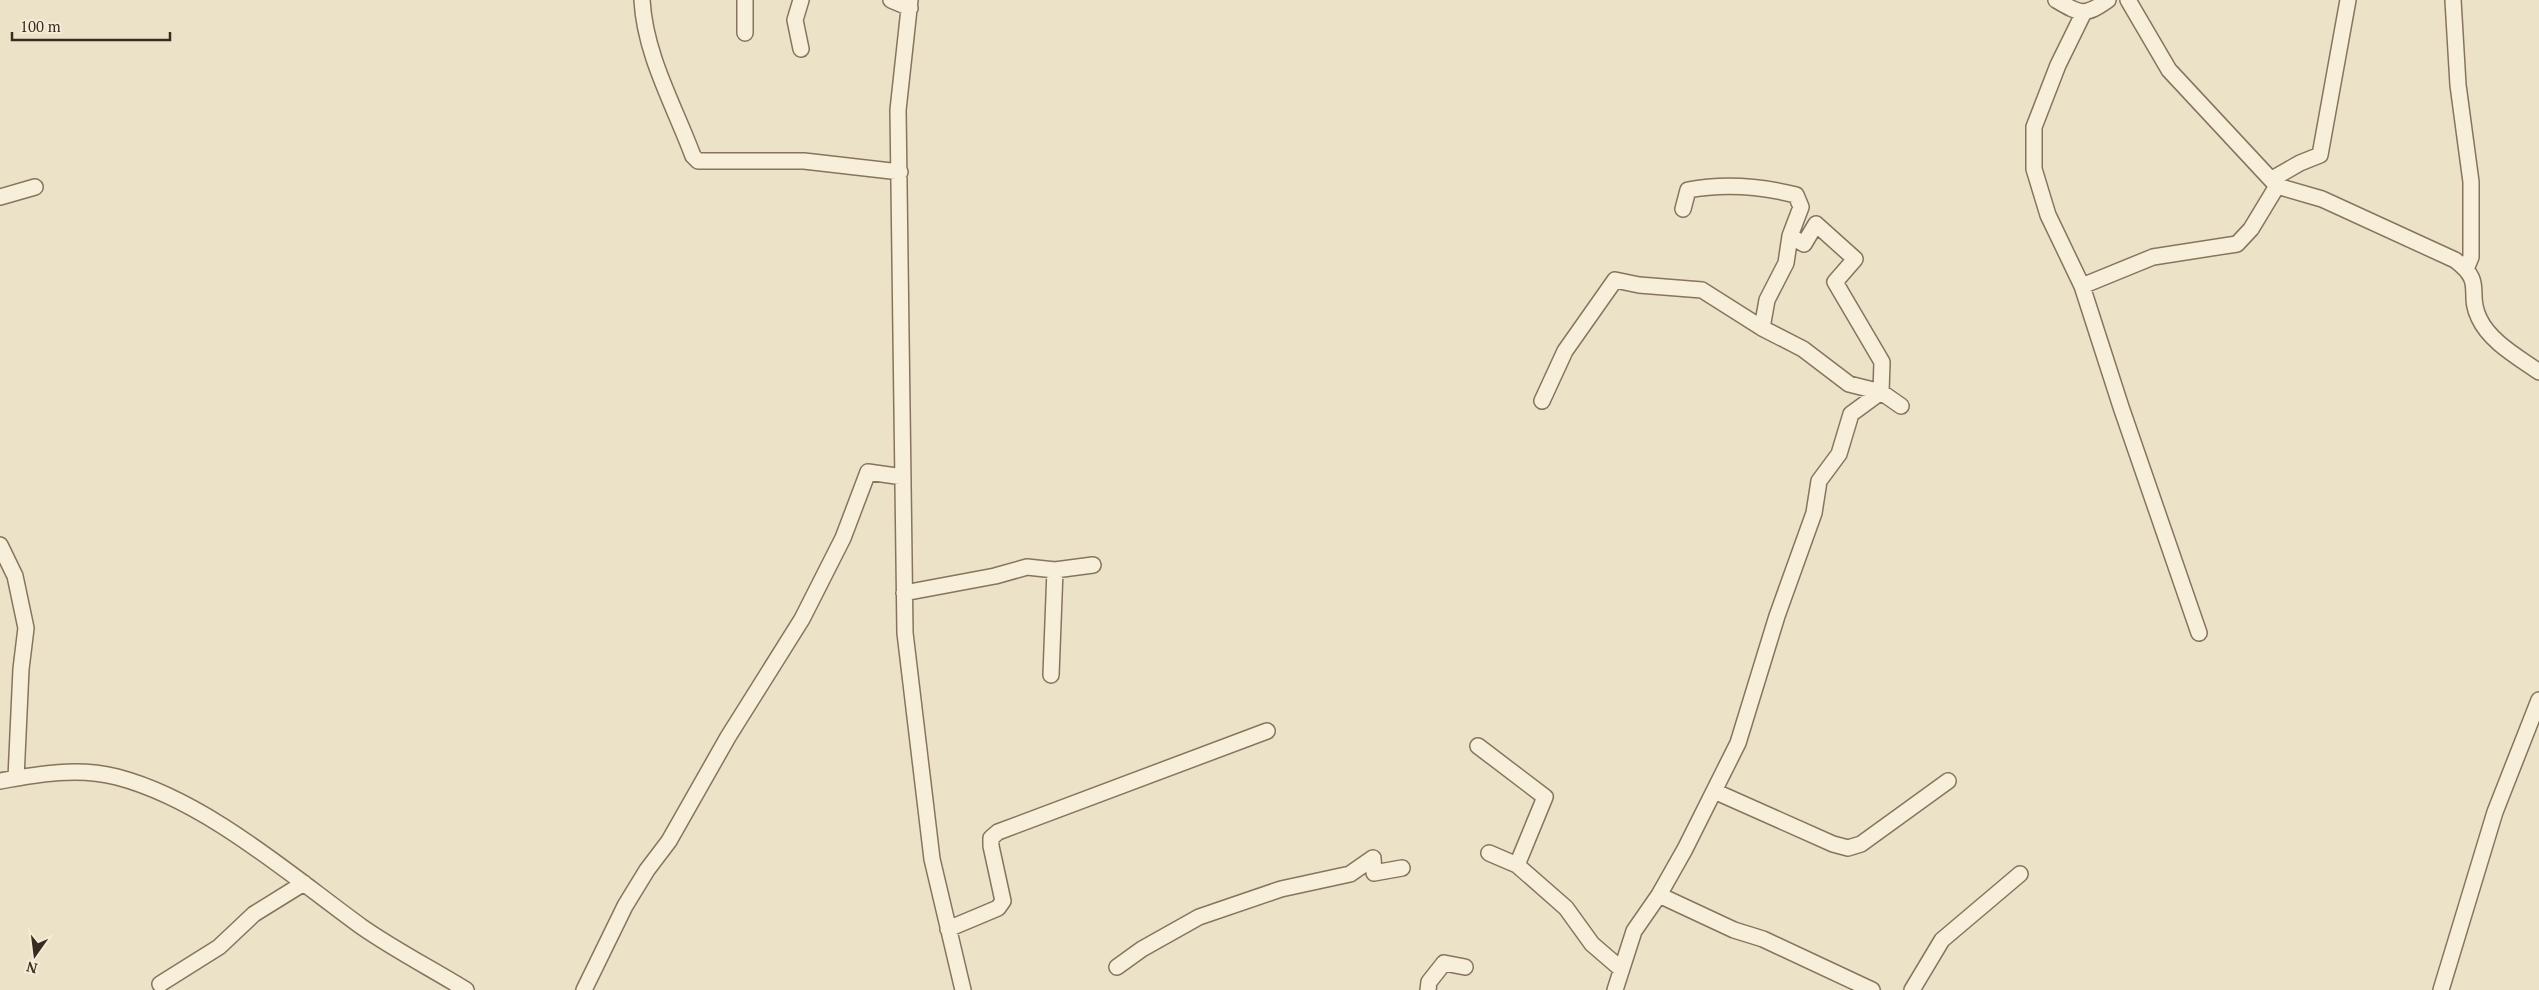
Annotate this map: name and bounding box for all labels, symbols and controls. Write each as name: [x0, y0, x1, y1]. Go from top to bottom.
scale bar: [12, 10, 170, 42]
text: 100 m: [20, 16, 61, 36]
north arrow: [10, 930, 60, 980]
text: N: [24, 958, 39, 979]

